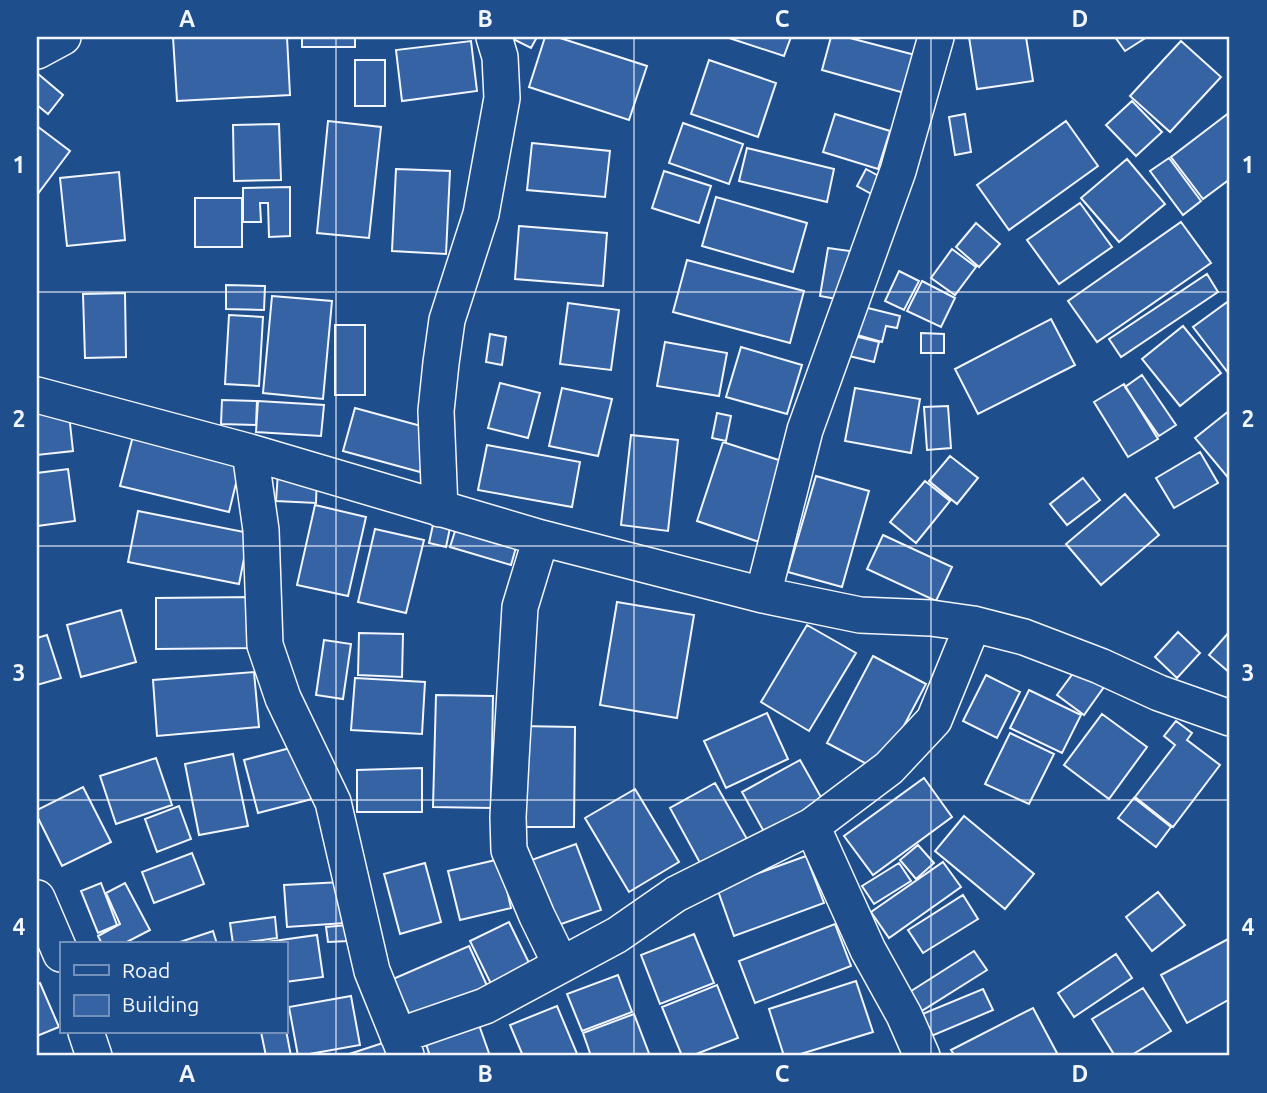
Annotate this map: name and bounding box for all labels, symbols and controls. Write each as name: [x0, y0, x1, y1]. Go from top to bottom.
text: A: [179, 6, 195, 31]
text: B: [477, 6, 493, 31]
text: C: [775, 6, 790, 31]
text: D: [1072, 6, 1088, 31]
text: 1: [13, 152, 25, 177]
text: 1: [1242, 152, 1254, 177]
text: 2: [13, 406, 25, 431]
text: 2: [1242, 406, 1254, 431]
text: 3: [13, 660, 25, 685]
text: 3: [1242, 660, 1254, 685]
text: 4: [13, 914, 26, 939]
text: 4: [1242, 914, 1255, 939]
legend: [60, 942, 287, 1034]
text: Road: [122, 958, 170, 982]
text: Building: [122, 992, 199, 1016]
text: A: [179, 1061, 195, 1086]
text: B: [477, 1061, 493, 1086]
text: C: [775, 1061, 790, 1086]
text: D: [1072, 1061, 1088, 1086]

